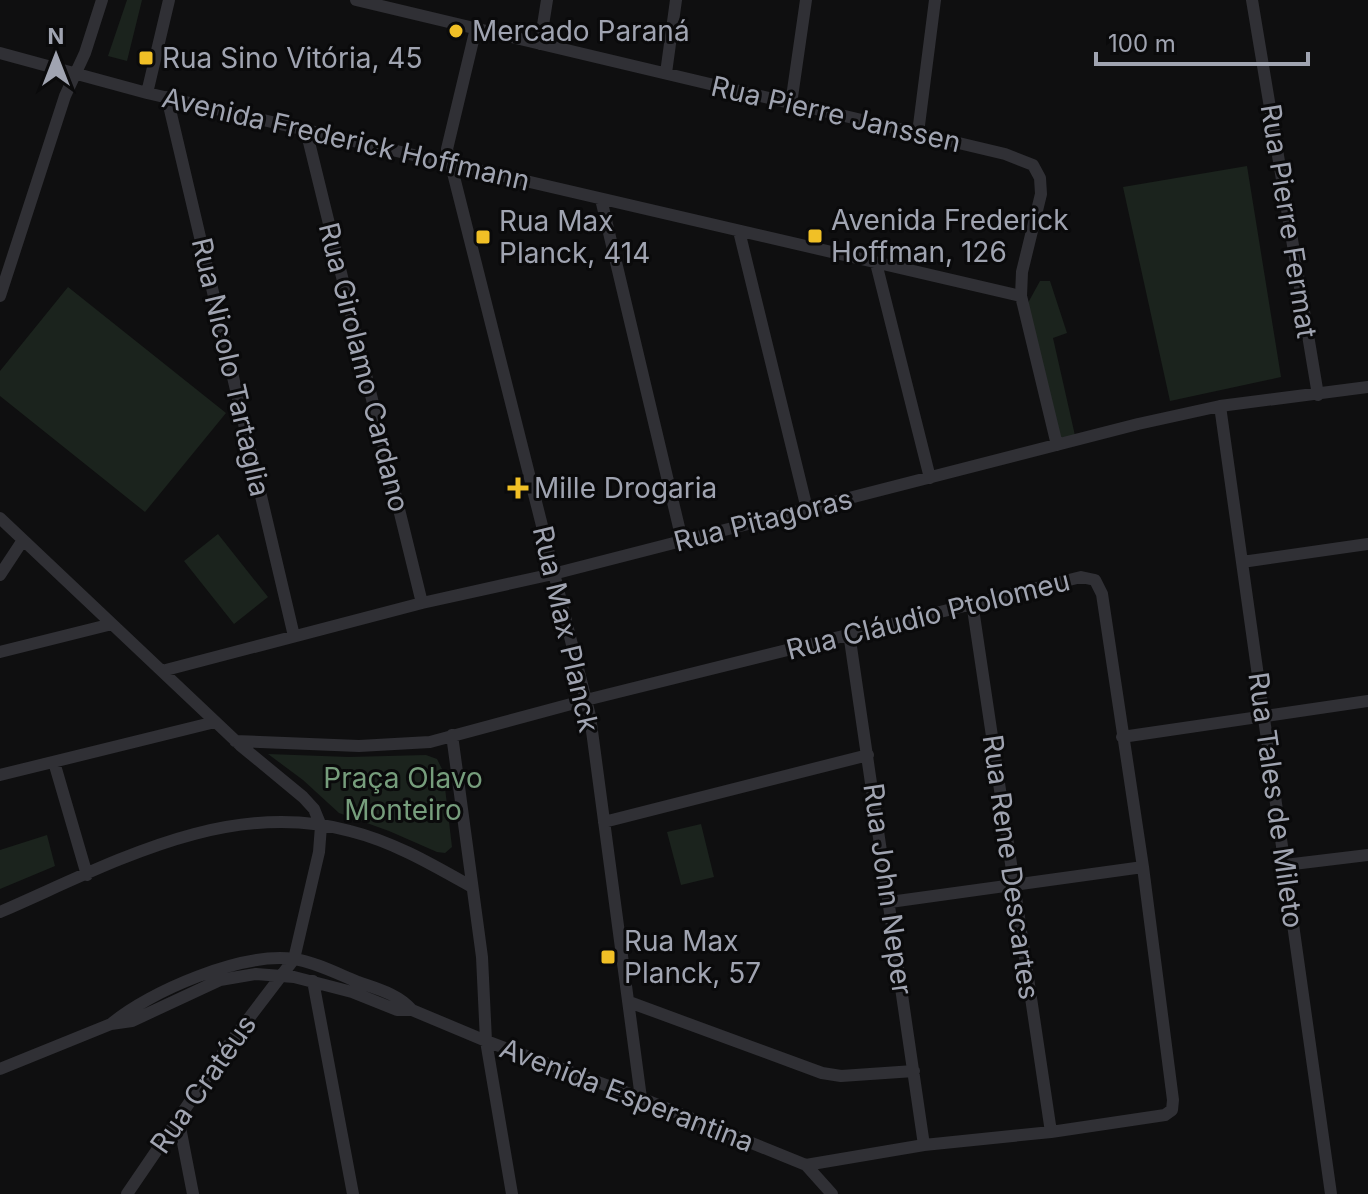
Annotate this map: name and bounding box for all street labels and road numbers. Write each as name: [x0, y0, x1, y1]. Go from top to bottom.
street label: Rua Pierre Janssen: [708, 69, 964, 159]
street label: Avenida Frederick Hoffmann: [159, 80, 533, 198]
street label: Rua Pierre Fermat: [1254, 102, 1324, 340]
street label: Rua Girolamo Cardano: [312, 219, 416, 515]
street label: Rua Nicolo Tartaglia: [185, 234, 277, 500]
street label: Rua Pitagoras: [670, 481, 856, 559]
street label: Rua Max Planck: [526, 523, 606, 735]
street label: Rua Cláudio Ptolomeu: [783, 563, 1073, 667]
street label: Rua Tales de Mileto: [1241, 670, 1311, 930]
street label: Rua Rene Descartes: [976, 732, 1046, 1002]
street label: Rua John Neper: [856, 781, 920, 997]
street label: Rua Cratéus: [143, 1008, 263, 1160]
street label: Avenida Esperantina: [495, 1031, 759, 1159]

